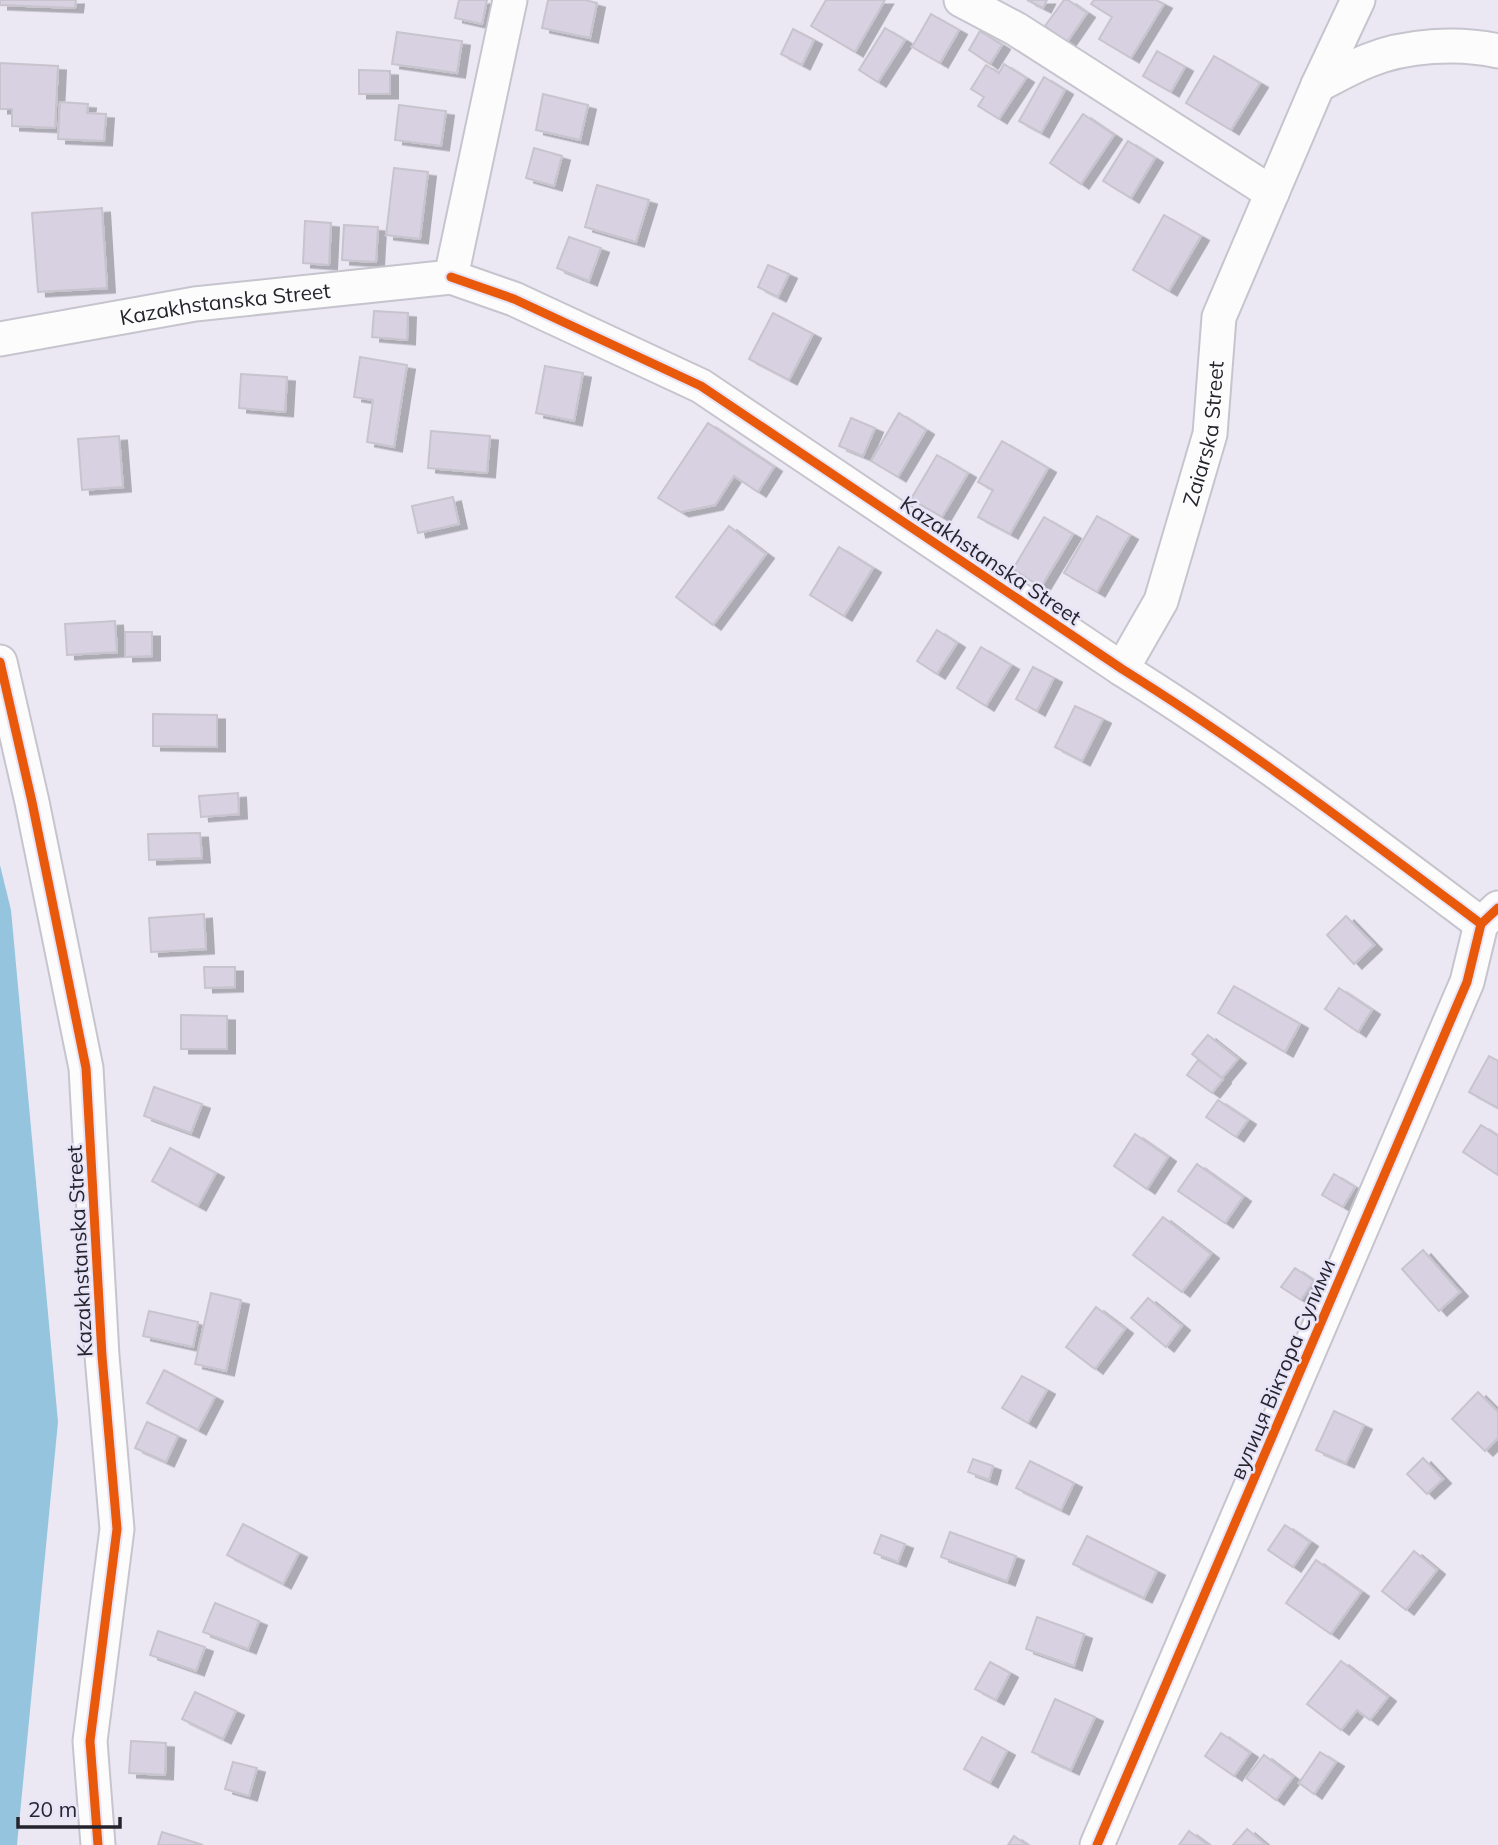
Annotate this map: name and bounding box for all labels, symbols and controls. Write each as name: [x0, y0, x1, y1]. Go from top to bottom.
street label: Kazakhstanska Street: [118, 277, 332, 330]
street label: Zaiarska Street: [1177, 360, 1229, 509]
street label: Kazakhstanska Street: [896, 490, 1086, 630]
street label: Kazakhstanska Street: [60, 1144, 98, 1358]
street label: вулиця Віктора Сулими: [1224, 1255, 1340, 1483]
scale bar: [18, 1786, 119, 1830]
text: 20 m: [28, 1796, 77, 1822]

